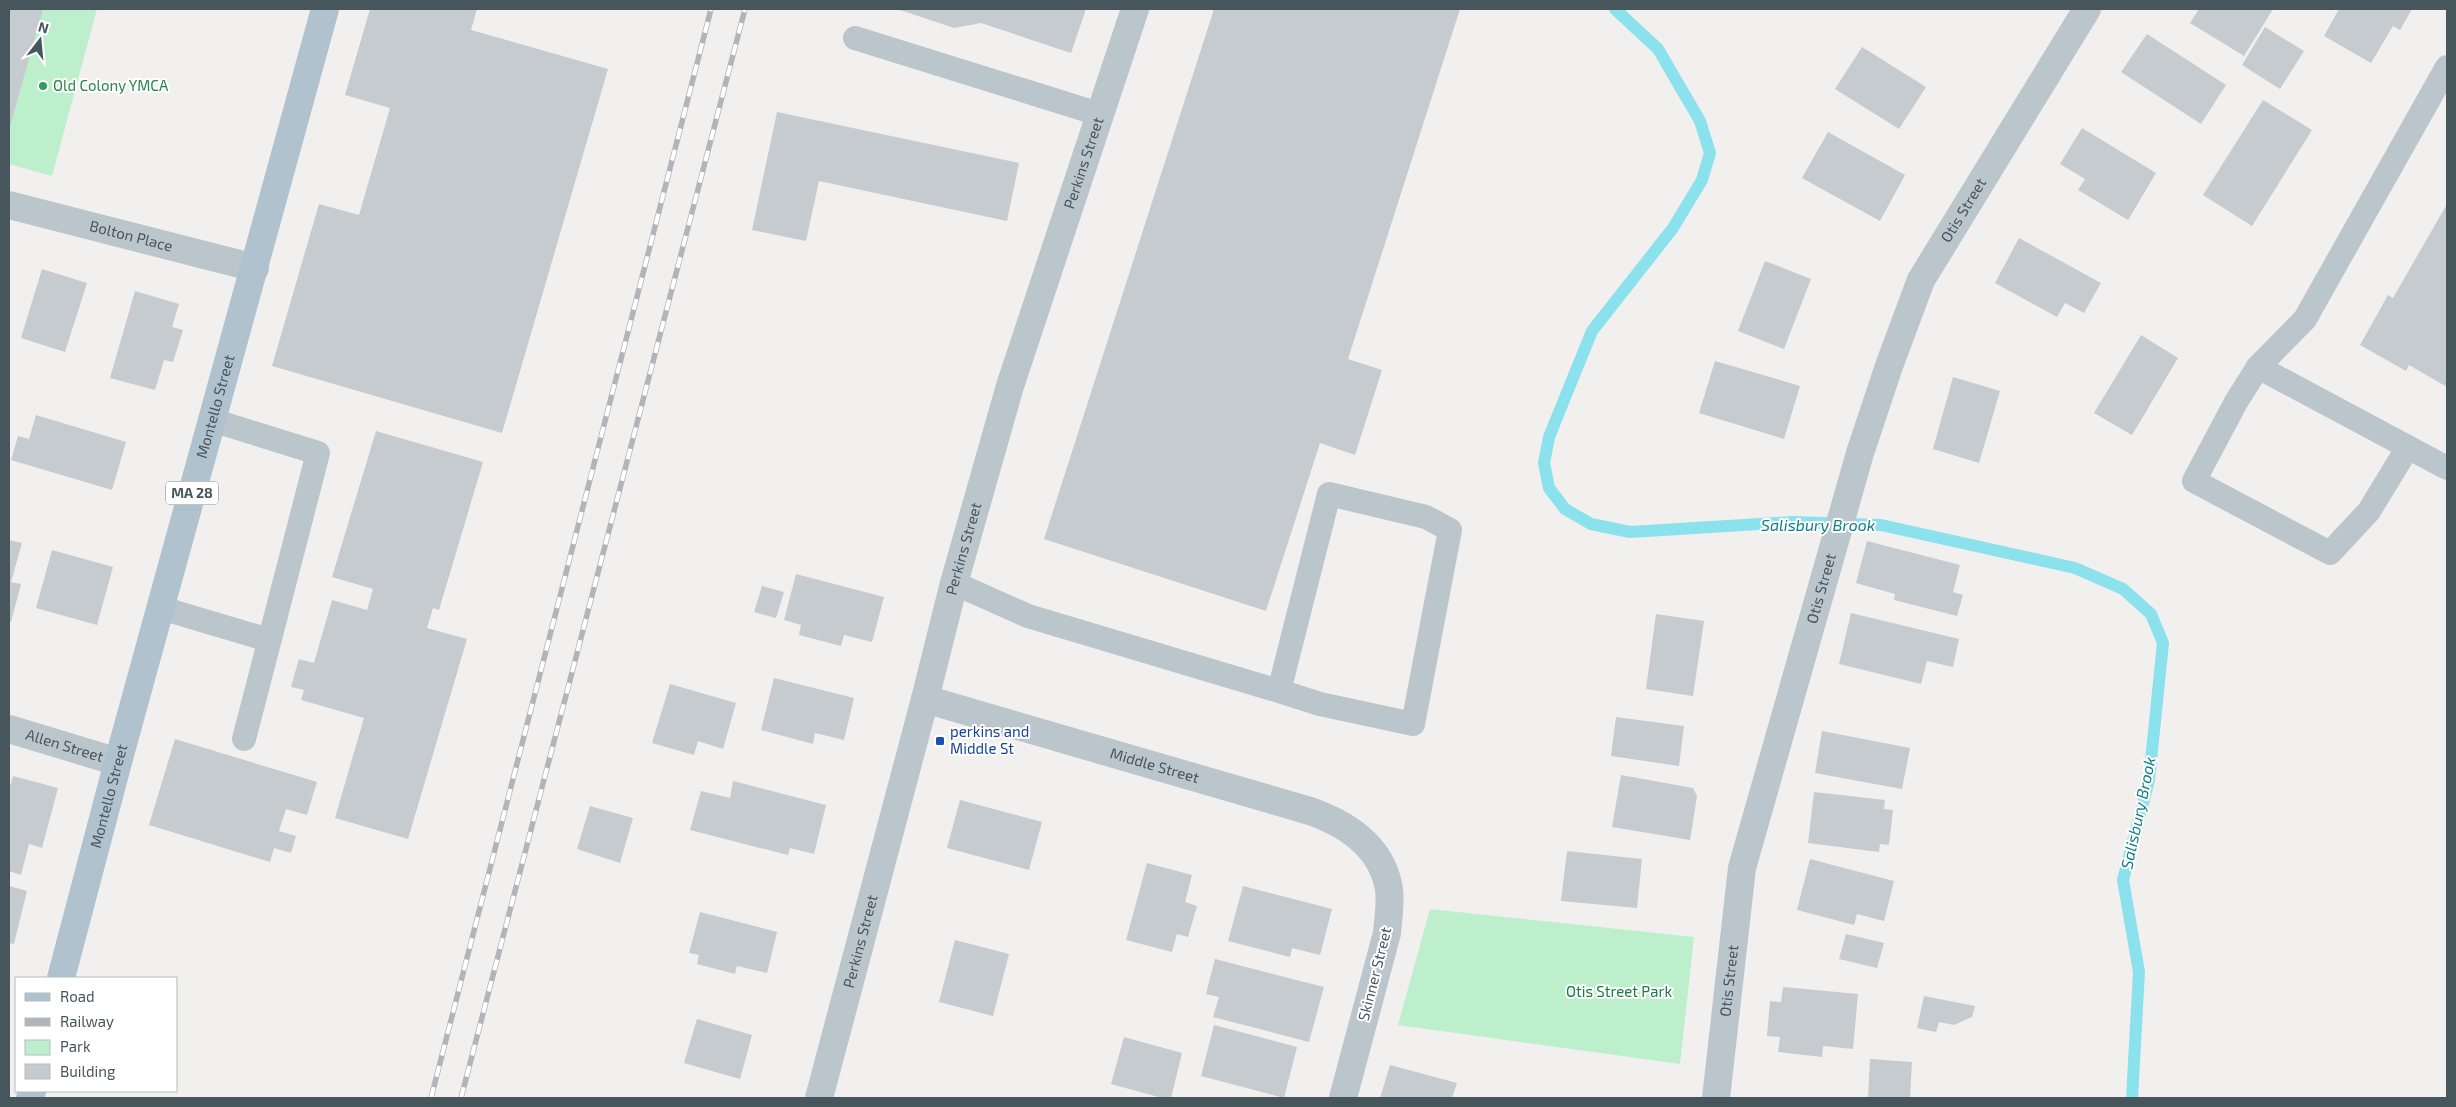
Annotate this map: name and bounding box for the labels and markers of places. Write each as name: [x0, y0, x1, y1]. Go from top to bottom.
place label: Old Colony YMCA: [53, 76, 169, 94]
marker: Old Colony YMCA: [37, 80, 49, 92]
place label: perkins and Middle St: [950, 722, 1029, 757]
marker: perkins and Middle St: [934, 735, 946, 747]

